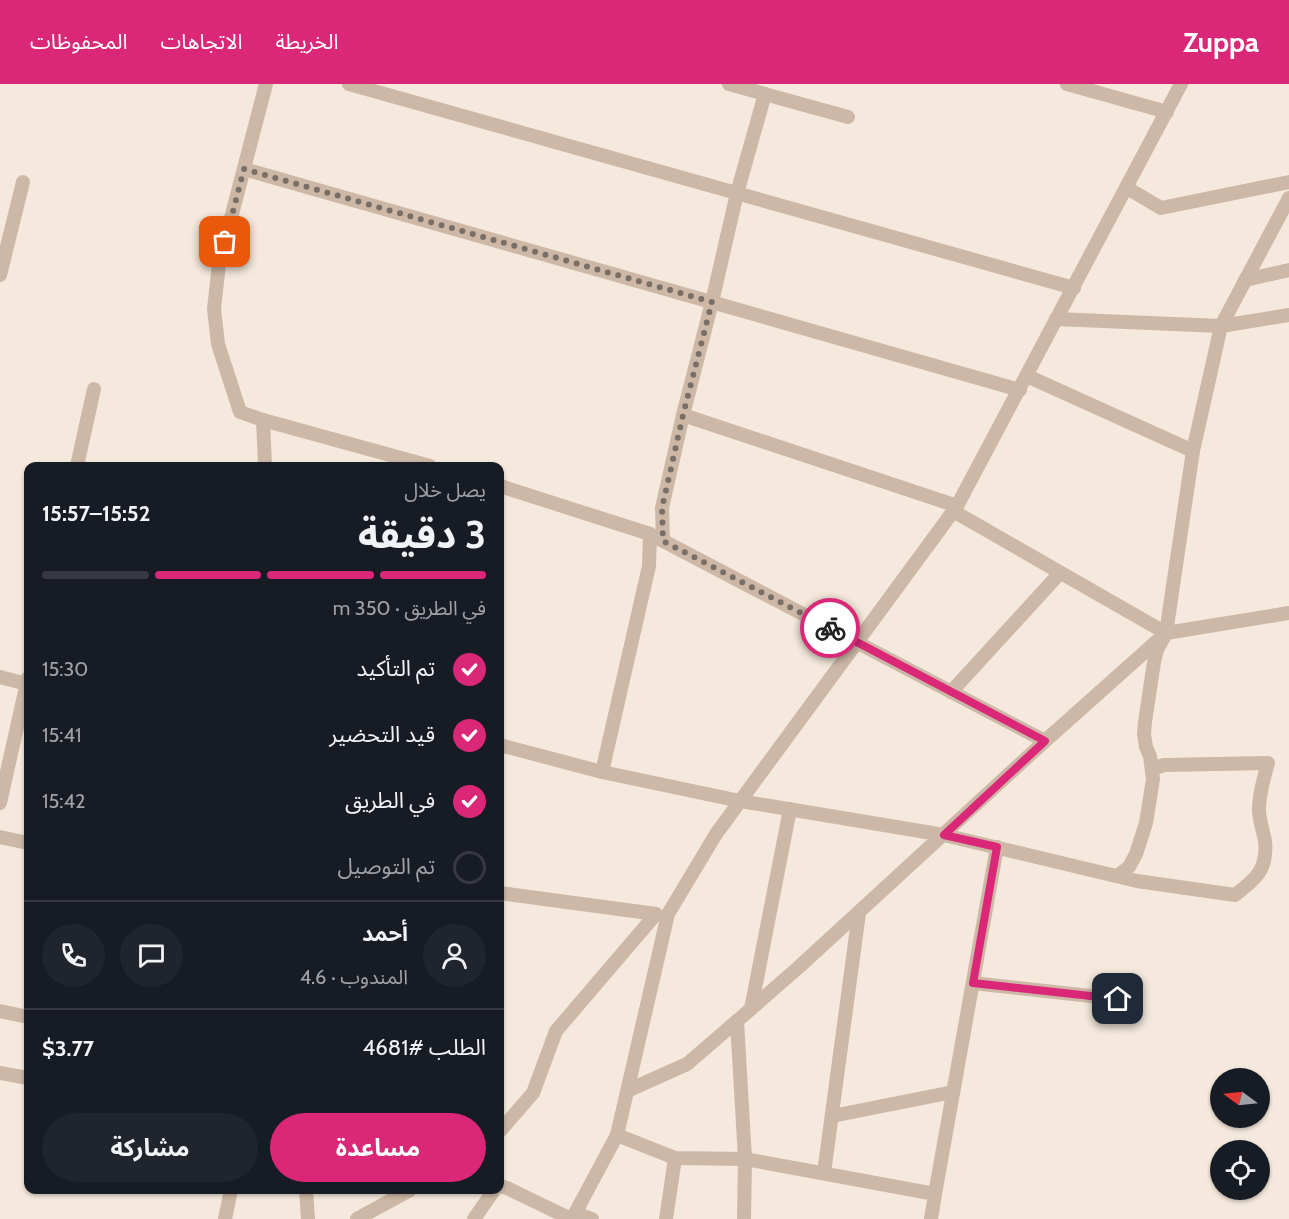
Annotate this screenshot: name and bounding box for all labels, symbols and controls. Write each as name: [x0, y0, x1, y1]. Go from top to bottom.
text: Zuppa: [1183, 25, 1259, 59]
text: المحفوظات: [30, 29, 127, 54]
text: الاتجاهات: [160, 29, 242, 54]
text: الخريطة: [275, 29, 338, 54]
pin: [199, 216, 250, 267]
icon: bag: [208, 225, 241, 258]
text: يصل خلال: [404, 478, 486, 502]
text: 15:52–15:57: [42, 500, 150, 527]
text: 3 دقيقة: [358, 510, 486, 558]
text: في الطريق · 350 m: [333, 596, 486, 620]
courier: [800, 598, 860, 658]
icon: bike: [814, 612, 847, 645]
icon: check: [453, 653, 486, 686]
text: تم التأكيد: [357, 655, 435, 682]
text: 15:30: [42, 657, 88, 681]
icon: check: [453, 719, 486, 752]
text: قيد التحضير: [329, 721, 435, 748]
text: 15:41: [42, 723, 82, 747]
icon: check: [453, 785, 486, 818]
text: في الطريق: [345, 787, 435, 814]
text: 15:42: [42, 789, 86, 813]
text: تم التوصيل: [337, 853, 435, 880]
text: أحمد: [362, 920, 408, 947]
button: phone: [42, 924, 105, 987]
button: chat: [120, 924, 183, 987]
button: person: [423, 924, 486, 987]
text: المندوب · 4.6: [300, 965, 408, 989]
pin: [1092, 973, 1143, 1024]
icon: home: [1101, 982, 1134, 1015]
text: الطلب #4681: [363, 1034, 486, 1061]
text: $3.77: [42, 1035, 94, 1062]
north arrow: [1210, 1068, 1270, 1128]
map controls: [1210, 1068, 1270, 1200]
button: مشاركة: [42, 1113, 258, 1182]
button: مساعدة: [270, 1113, 486, 1182]
button: locate: [1210, 1140, 1270, 1200]

